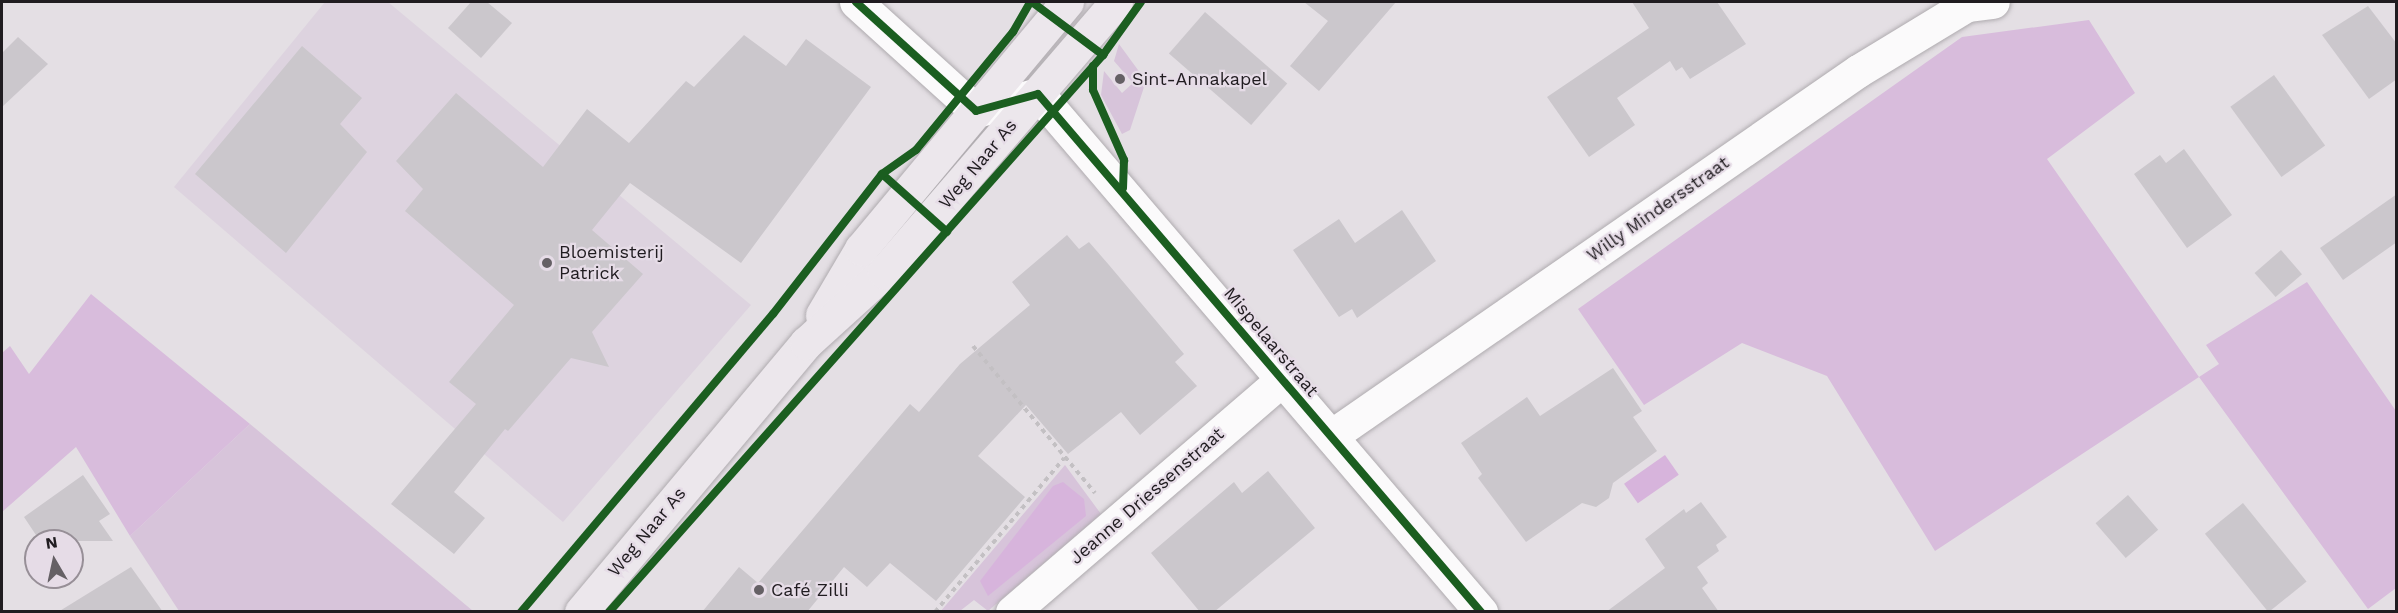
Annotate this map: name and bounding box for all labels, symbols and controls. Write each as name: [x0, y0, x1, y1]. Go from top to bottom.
place label: Sint-Annakapel: [1132, 68, 1267, 90]
marker: Sint-Annakapel: [1113, 72, 1127, 86]
street label: Weg Naar As: [934, 115, 1022, 213]
street label: Willy Mindersstraat: [1583, 152, 1733, 266]
place label: Bloemisterij Patrick: [559, 242, 664, 284]
marker: Bloemisterij Patrick: [540, 256, 554, 270]
street label: Mispelaarstraat: [1219, 283, 1323, 401]
street label: Jeanne Driessenstraat: [1066, 423, 1228, 569]
street label: Weg Naar As: [603, 483, 691, 581]
north arrow: [24, 529, 84, 589]
text: N: [44, 532, 59, 553]
place label: Café Zilli: [771, 579, 849, 601]
marker: Café Zilli: [752, 583, 766, 597]

